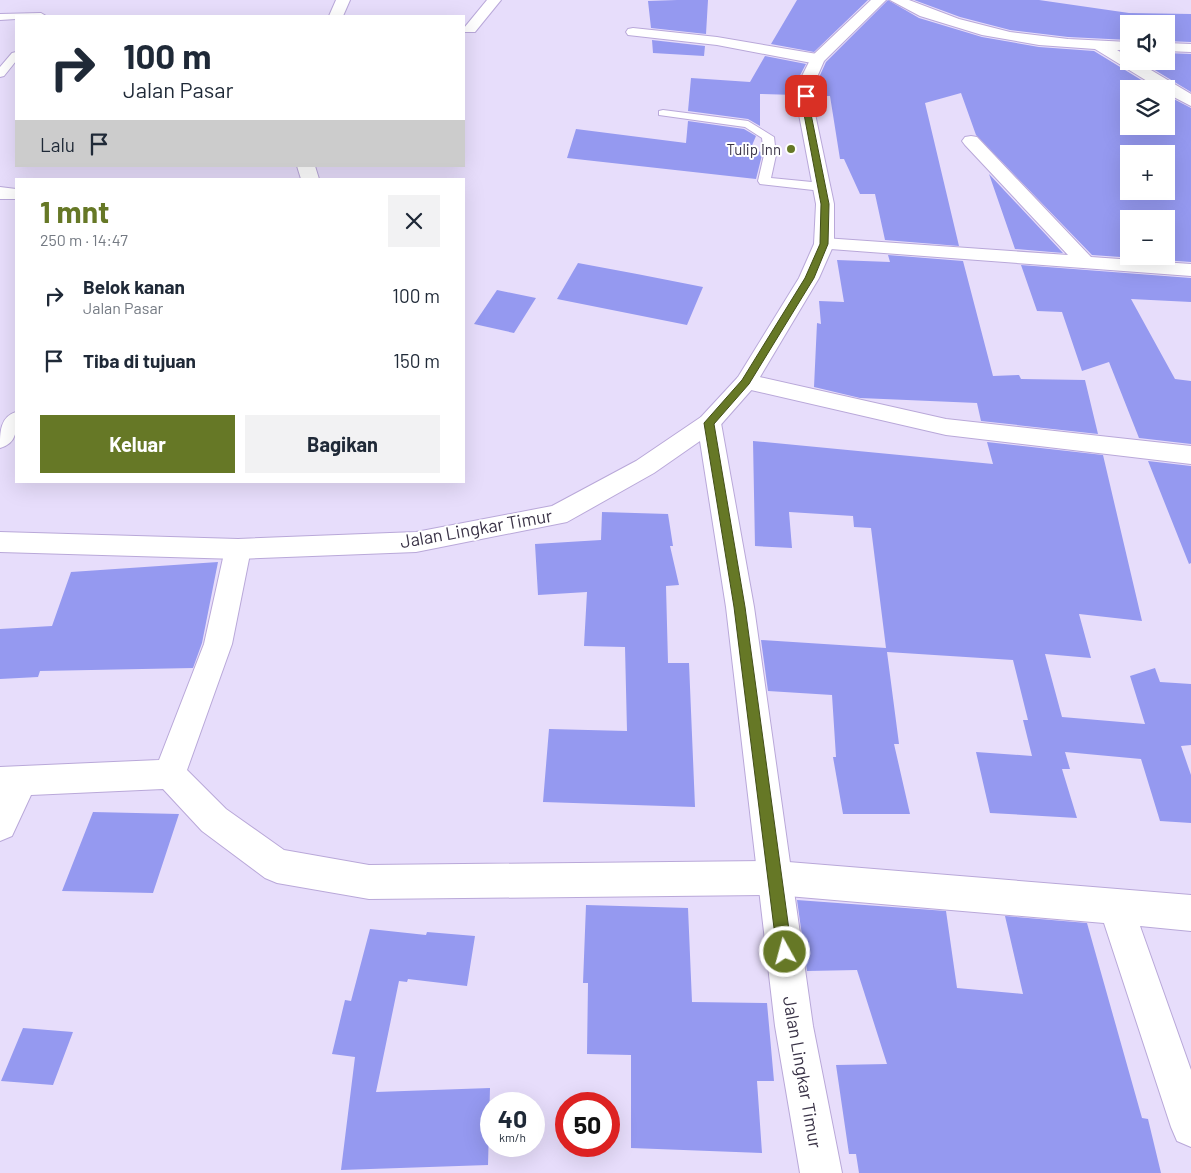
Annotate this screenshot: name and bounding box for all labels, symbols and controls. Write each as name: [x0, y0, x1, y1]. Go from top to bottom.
map controls: [1120, 15, 1175, 265]
button: sound: [1120, 15, 1175, 70]
text: 100 m: [123, 34, 212, 76]
icon: right: [40, 35, 105, 100]
pin: [785, 75, 827, 117]
text: Jalan Pasar: [123, 76, 234, 102]
button: layers: [1120, 80, 1175, 135]
icon: arrive: [792, 82, 820, 110]
icon: arrive: [85, 130, 113, 158]
text: Lalu: [40, 133, 75, 156]
place label: Tulip Inn: [726, 140, 781, 158]
marker: Tulip Inn: [785, 143, 797, 155]
button: +: [1120, 145, 1175, 200]
text: 1 mnt: [40, 193, 109, 229]
button: close: [388, 195, 440, 247]
button: −: [1120, 210, 1175, 265]
text: 250 m · 14:47: [40, 230, 128, 249]
text: Belok kanan: [83, 275, 185, 298]
icon: right: [40, 282, 68, 310]
text: 100 m: [392, 284, 440, 307]
text: Jalan Pasar: [83, 298, 163, 317]
icon: arrive: [40, 347, 68, 375]
text: Tiba di tujuan: [83, 349, 196, 372]
text: 150 m: [393, 349, 440, 372]
button: Keluar: [40, 415, 235, 473]
button: Bagikan: [245, 415, 440, 473]
street label: Jalan Lingkar Timur: [398, 504, 554, 552]
position arrow: [758, 925, 810, 977]
street label: Jalan Lingkar Timur: [779, 994, 827, 1150]
speed limit sign: 50: [555, 1092, 620, 1157]
text: 40: [498, 1103, 527, 1133]
text: km/h: [499, 1130, 526, 1144]

